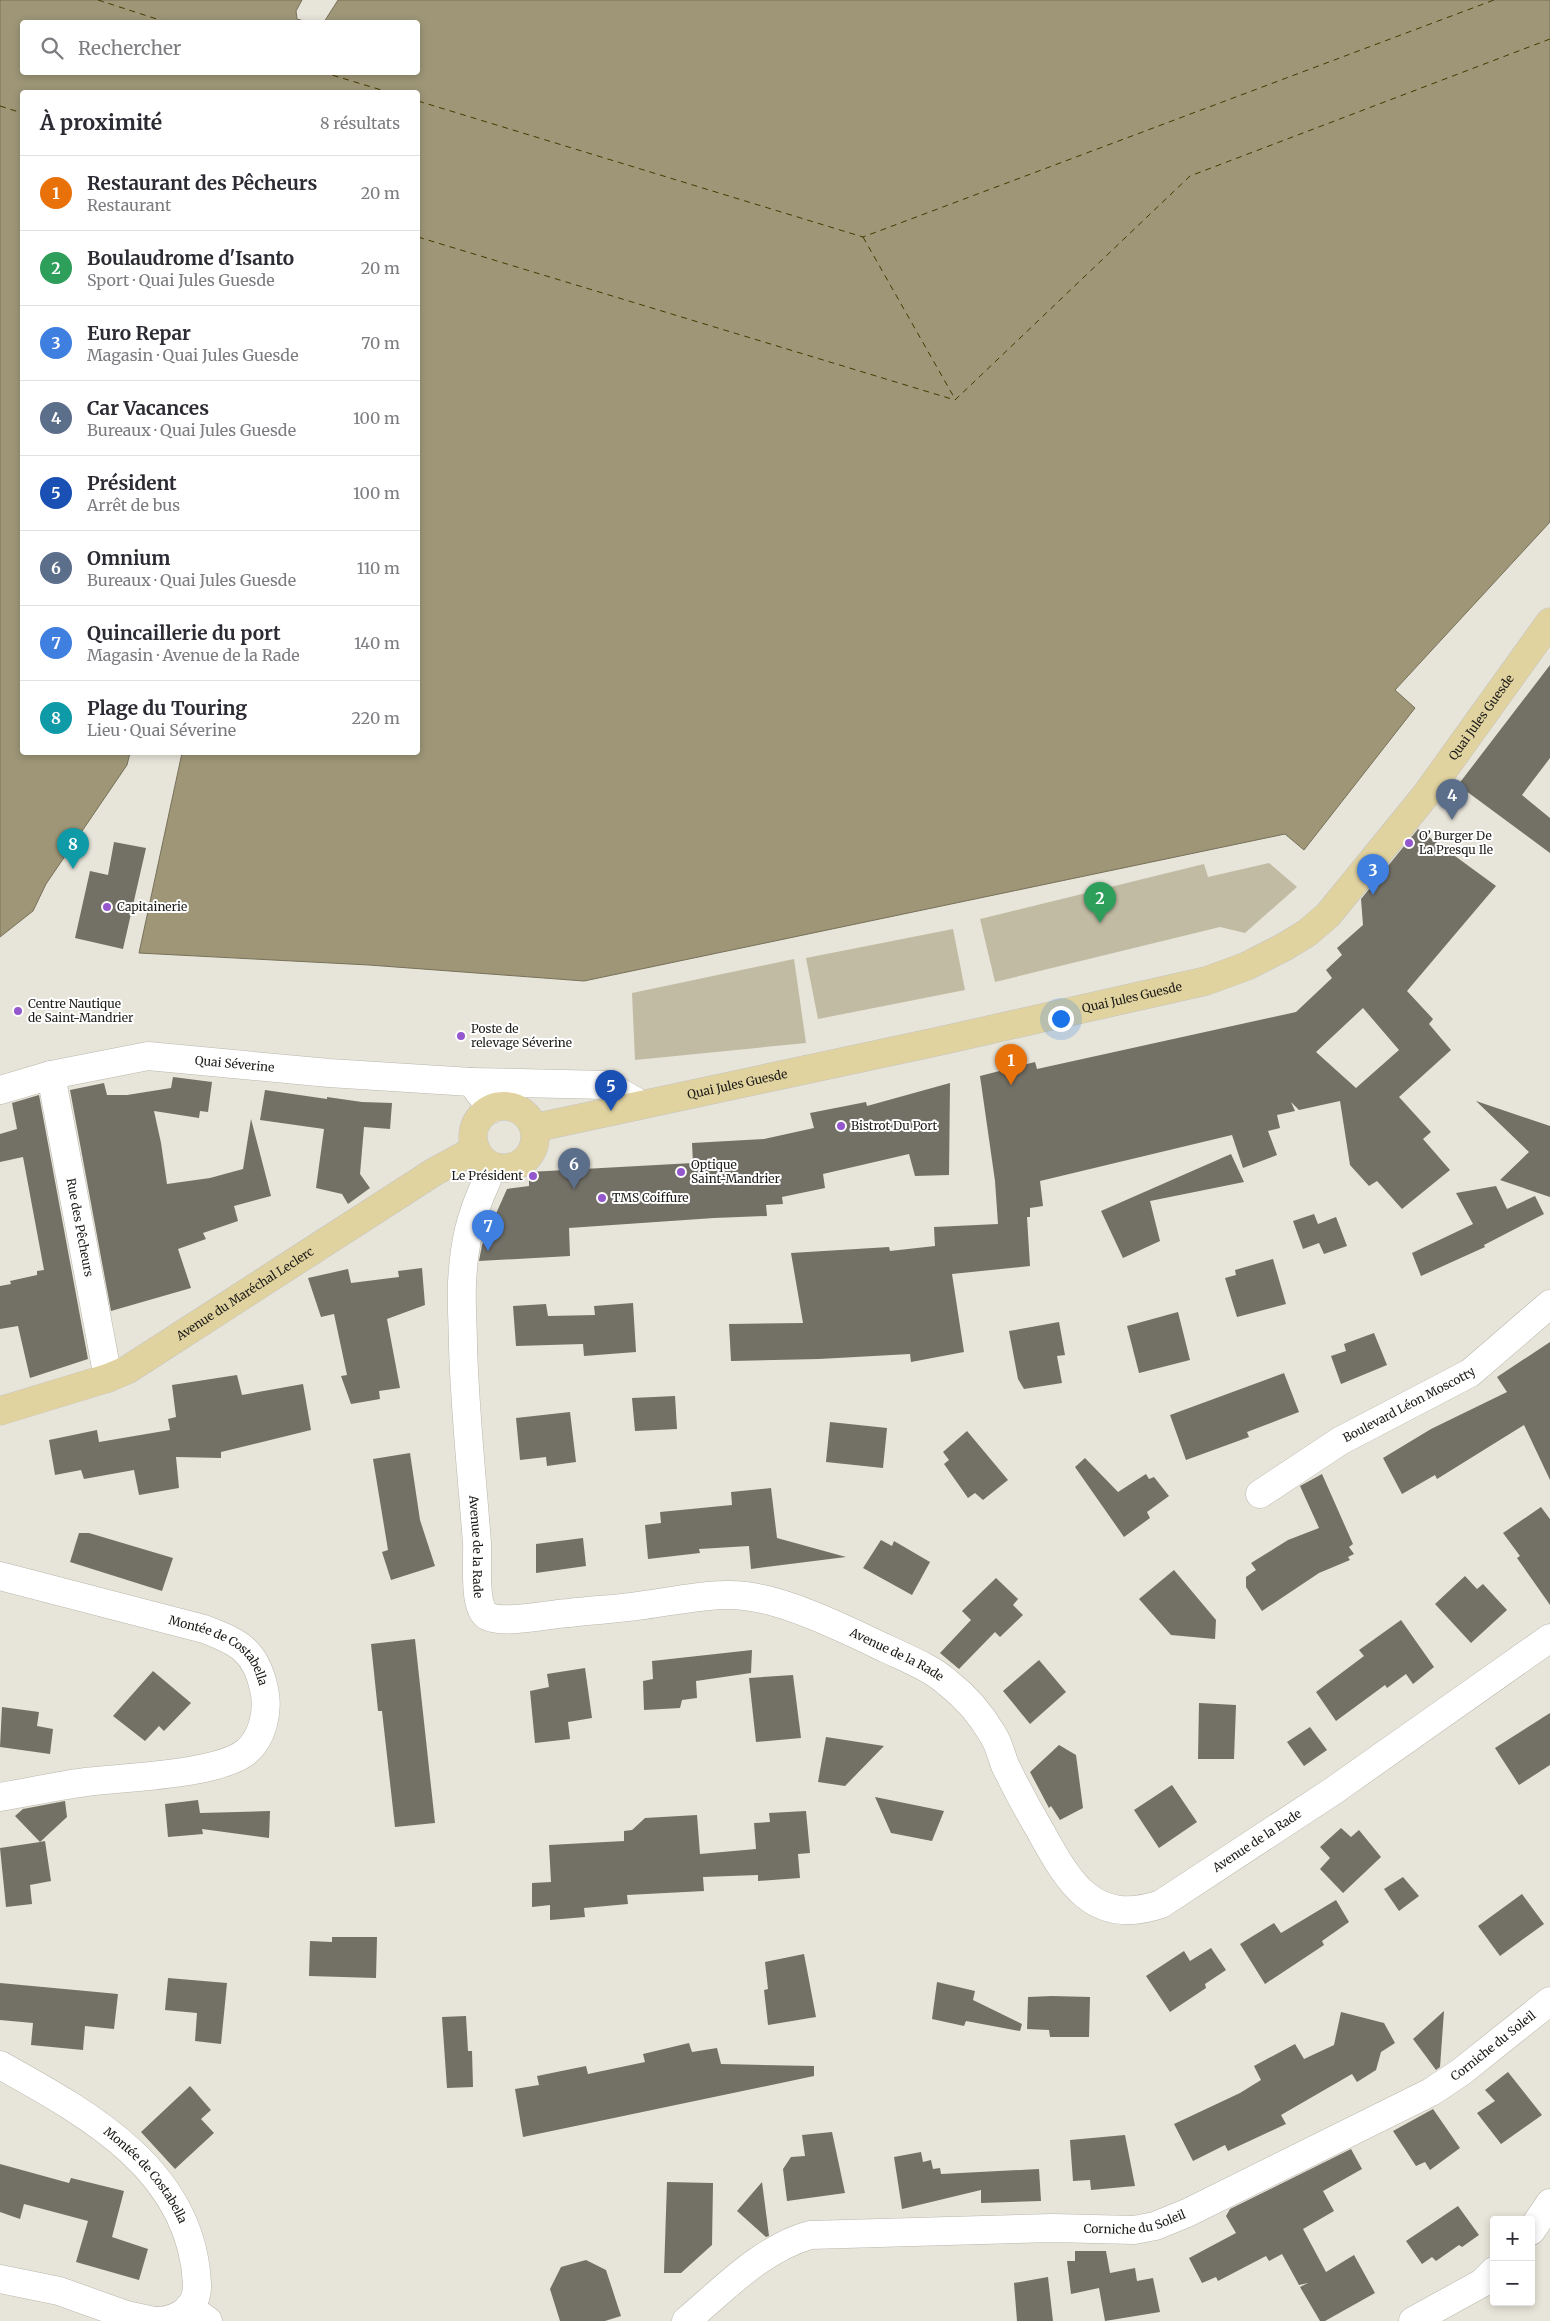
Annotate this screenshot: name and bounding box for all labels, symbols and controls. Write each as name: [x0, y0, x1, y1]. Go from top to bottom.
search box: [20, 20, 420, 75]
icon: search: [38, 34, 66, 62]
text: Rechercher: [78, 36, 181, 60]
text: À proximité: [40, 109, 162, 136]
text: 8 résultats: [320, 113, 400, 133]
text: Restaurant des Pêcheurs: [87, 171, 317, 195]
text: 1: [52, 183, 60, 203]
text: 20 m: [361, 183, 400, 203]
text: Restaurant: [87, 195, 171, 215]
text: Boulaudrome d'Isanto: [87, 246, 294, 270]
text: 2: [51, 258, 61, 278]
text: 20 m: [361, 258, 400, 278]
text: Sport · Quai Jules Guesde: [87, 270, 275, 290]
text: Euro Repar: [87, 321, 191, 345]
text: 3: [51, 333, 61, 353]
text: 70 m: [361, 333, 400, 353]
text: Magasin · Quai Jules Guesde: [87, 345, 298, 365]
text: Car Vacances: [87, 396, 209, 420]
text: 4: [51, 408, 61, 428]
text: 100 m: [353, 408, 400, 428]
text: Bureaux · Quai Jules Guesde: [87, 420, 296, 440]
text: Président: [87, 471, 177, 495]
text: 5: [51, 483, 61, 503]
text: 100 m: [353, 483, 400, 503]
text: Arrêt de bus: [87, 495, 180, 515]
text: Omnium: [87, 546, 170, 570]
text: 6: [51, 558, 61, 578]
text: 110 m: [357, 558, 400, 578]
text: Bureaux · Quai Jules Guesde: [87, 570, 296, 590]
text: Quincaillerie du port: [87, 621, 281, 645]
text: 7: [51, 633, 61, 653]
text: 140 m: [354, 633, 400, 653]
text: Magasin · Avenue de la Rade: [87, 645, 300, 665]
street label: Quai Jules Guesde: [1445, 671, 1517, 763]
text: Plage du Touring: [87, 696, 247, 720]
text: 8: [51, 708, 61, 728]
text: 220 m: [352, 708, 400, 728]
text: Lieu · Quai Séverine: [87, 720, 236, 740]
pin: 4: [1436, 779, 1468, 820]
pin: 8: [57, 828, 89, 869]
place label: O’ Burger De La Presqu Ile: [1419, 828, 1493, 857]
marker: O’ Burger De La Presqu Ile: [1403, 837, 1415, 849]
pin: 3: [1357, 854, 1389, 895]
pin: 2: [1084, 882, 1116, 923]
place label: Capitainerie: [117, 899, 187, 914]
marker: Capitainerie: [101, 901, 113, 913]
street label: Quai Jules Guesde: [1080, 979, 1183, 1016]
place label: Centre Nautique de Saint-Mandrier: [28, 996, 134, 1025]
marker: Centre Nautique de Saint-Mandrier: [12, 1005, 24, 1017]
your location: [1048, 1006, 1074, 1032]
place label: Poste de relevage Séverine: [471, 1021, 572, 1050]
marker: Poste de relevage Séverine: [455, 1030, 467, 1042]
pin: 1: [995, 1044, 1027, 1085]
street label: Quai Séverine: [194, 1052, 275, 1075]
street label: Quai Jules Guesde: [686, 1066, 789, 1102]
pin: 5: [595, 1070, 627, 1111]
place label: Bistrot Du Port: [851, 1118, 938, 1133]
marker: Bistrot Du Port: [835, 1120, 847, 1132]
pin: 6: [558, 1148, 590, 1189]
place label: Optique Saint-Mandrier: [691, 1157, 781, 1186]
marker: Optique Saint-Mandrier: [675, 1166, 687, 1178]
place label: Le Président: [452, 1168, 523, 1183]
marker: Le Président: [527, 1170, 539, 1182]
street label: Rue des Pêcheurs: [64, 1177, 97, 1278]
place label: TMS Coiffure: [612, 1190, 689, 1205]
marker: TMS Coiffure: [596, 1192, 608, 1204]
pin: 7: [472, 1210, 504, 1251]
street label: Avenue du Maréchal Leclerc: [172, 1244, 316, 1344]
street label: Boulevard Léon Moscotty: [1340, 1364, 1478, 1445]
street label: Avenue de la Rade: [466, 1494, 486, 1599]
street label: Montée de Costabella: [167, 1612, 271, 1687]
street label: Avenue de la Rade: [847, 1624, 947, 1684]
street label: Avenue de la Rade: [1209, 1806, 1304, 1876]
street label: Corniche du Soleil: [1448, 2007, 1539, 2084]
street label: Montée de Costabella: [101, 2124, 191, 2226]
street label: Corniche du Soleil: [1083, 2206, 1188, 2237]
map controls: [1490, 2216, 1535, 2306]
button: +: [1490, 2216, 1535, 2261]
button: −: [1490, 2261, 1535, 2306]

